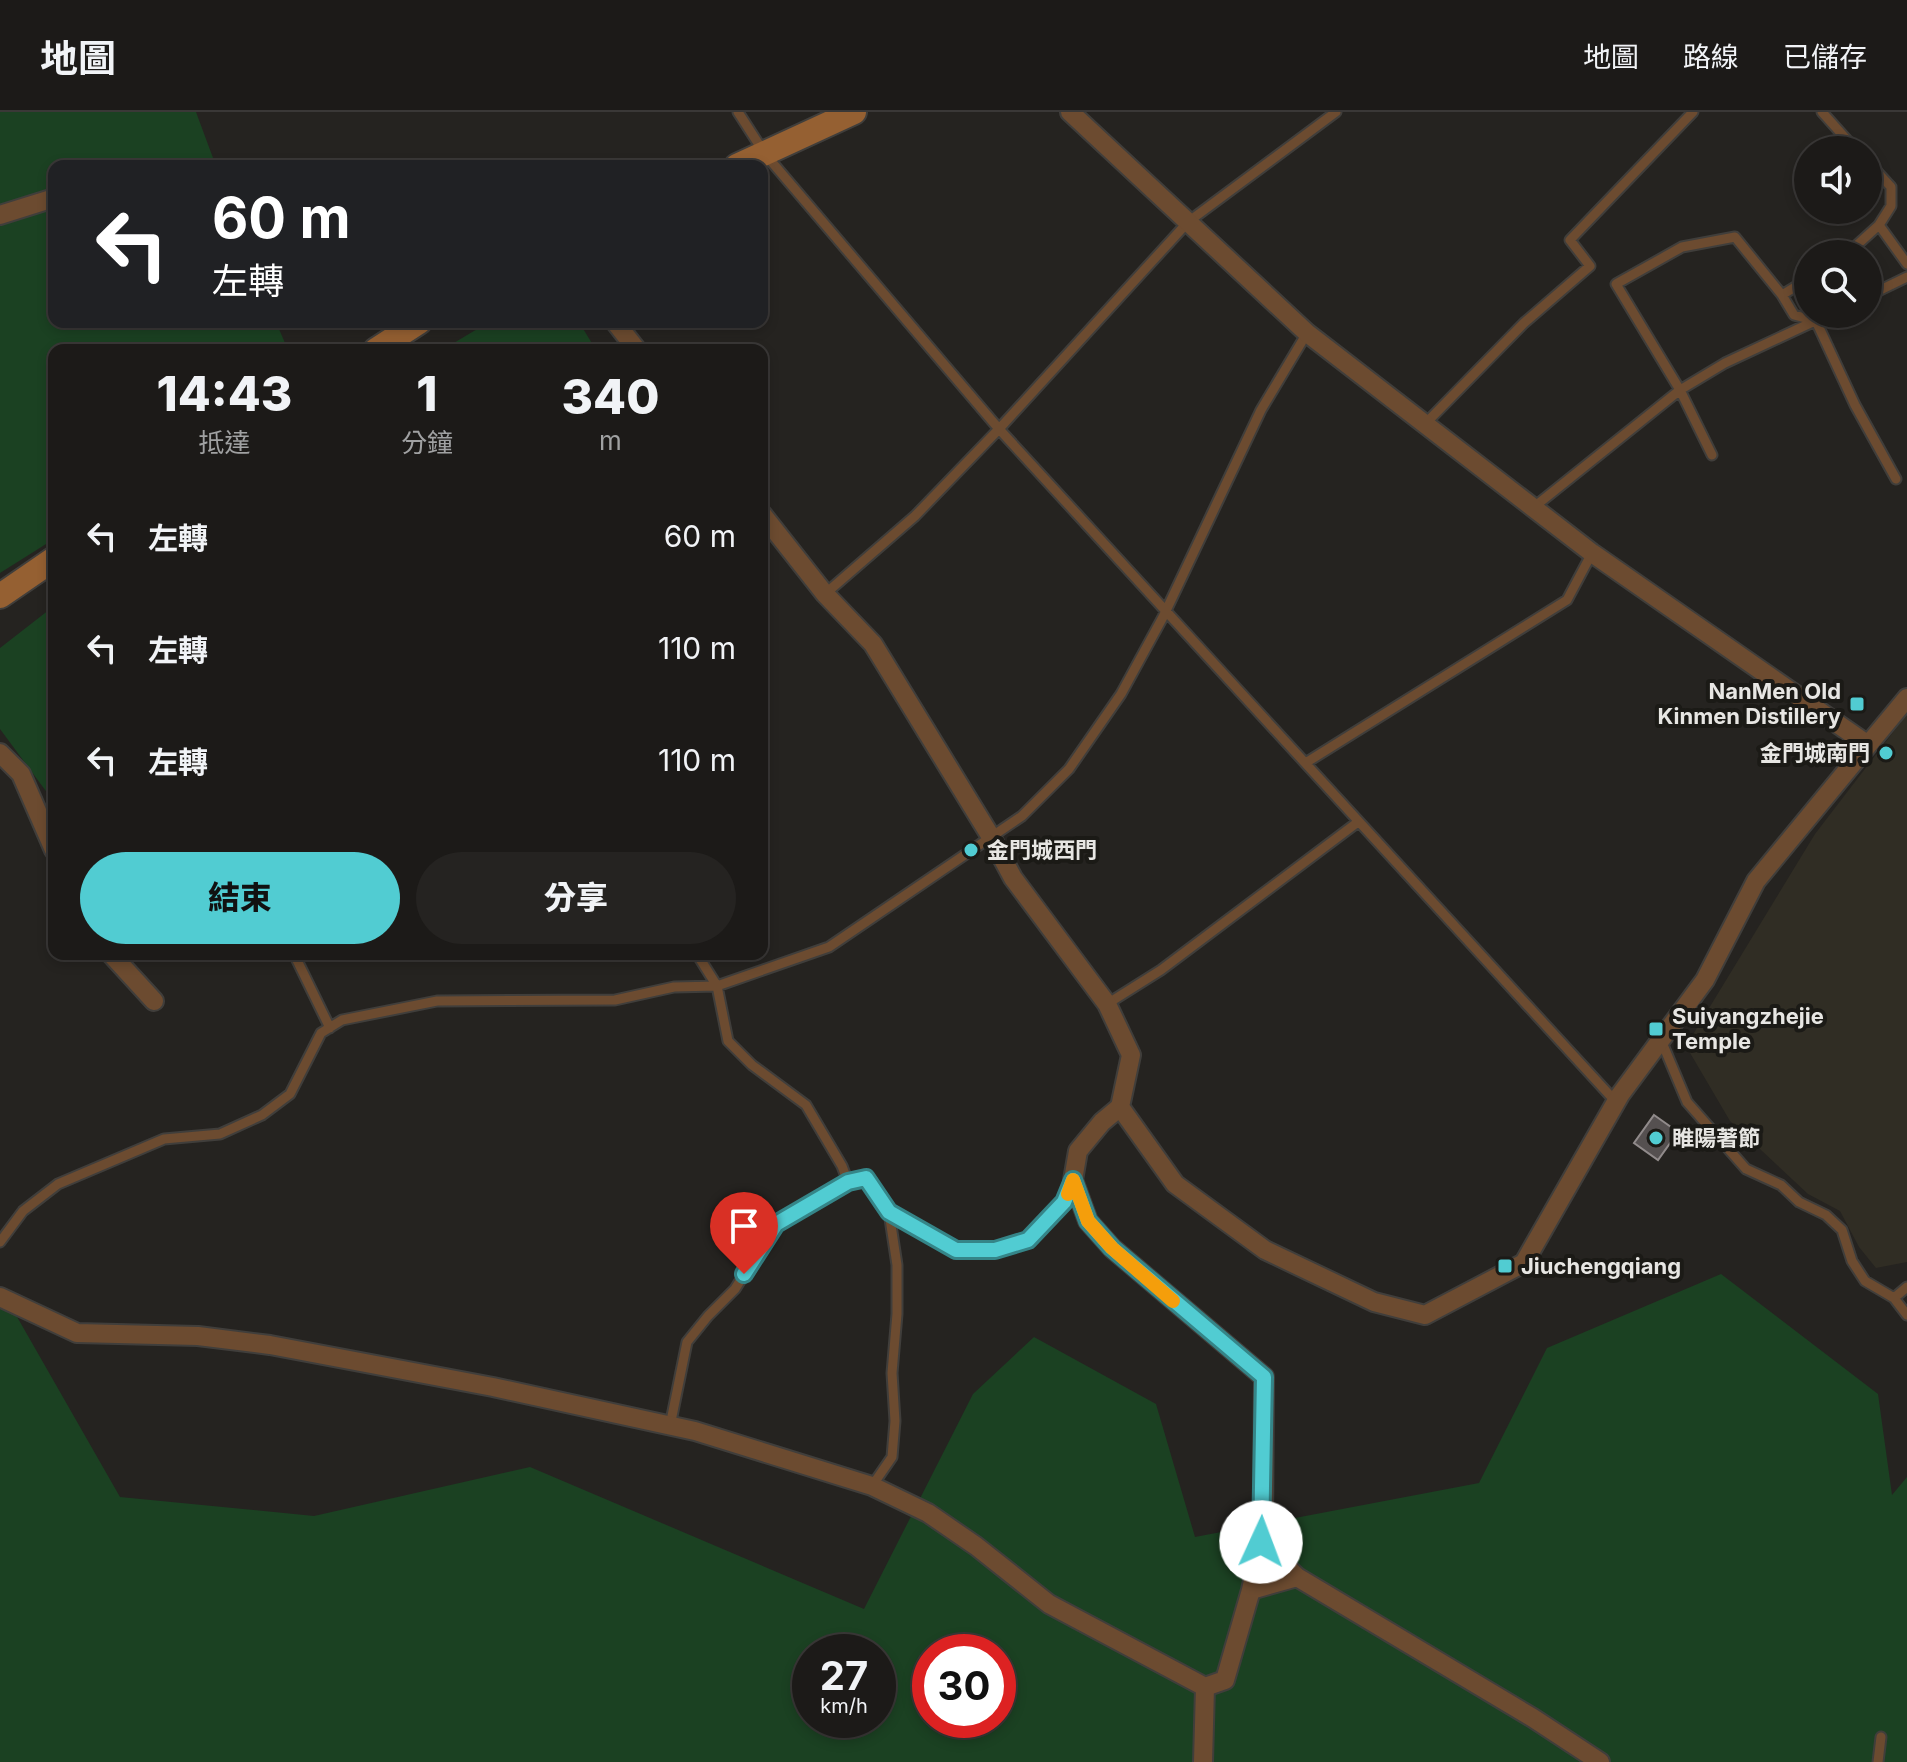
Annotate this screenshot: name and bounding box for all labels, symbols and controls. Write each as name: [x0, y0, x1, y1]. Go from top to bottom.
text: 地圖: [40, 35, 116, 81]
text: 地圖: [1583, 40, 1639, 74]
text: 路線: [1683, 40, 1739, 74]
text: 已儲存: [1783, 40, 1867, 74]
map controls: [1794, 136, 1882, 328]
button: sound: [1794, 136, 1882, 224]
text: 60 m: [212, 184, 351, 252]
icon: left: [80, 192, 184, 296]
button: search: [1794, 240, 1882, 328]
text: 左轉: [212, 259, 284, 303]
text: 14:43: [157, 364, 292, 423]
text: 1: [416, 364, 438, 423]
text: 340: [562, 367, 659, 426]
text: m: [599, 425, 622, 456]
text: 抵達: [198, 427, 250, 458]
text: 分鐘: [401, 427, 453, 458]
icon: left: [80, 514, 124, 558]
text: 60 m: [664, 518, 736, 554]
text: 左轉: [148, 520, 208, 556]
icon: left: [80, 626, 124, 670]
text: 110 m: [658, 630, 736, 666]
text: 左轉: [148, 632, 208, 668]
place label: NanMen Old Kinmen Distillery: [1658, 678, 1841, 729]
marker: NanMen Old Kinmen Distillery: [1848, 695, 1866, 713]
icon: left: [80, 738, 124, 782]
place label: 金門城南門: [1760, 740, 1870, 766]
text: 110 m: [658, 742, 736, 778]
text: 左轉: [148, 744, 208, 780]
marker: 金門城南門: [1877, 744, 1895, 762]
place label: 金門城西門: [987, 837, 1097, 863]
marker: 金門城西門: [962, 841, 980, 859]
button: 結束: [80, 852, 400, 944]
button: 分享: [416, 852, 736, 944]
place label: Suiyangzhejie Temple: [1672, 1003, 1824, 1054]
marker: Suiyangzhejie Temple: [1647, 1020, 1665, 1038]
place label: 睢陽著節: [1672, 1125, 1760, 1151]
marker: 睢陽著節: [1647, 1129, 1665, 1147]
pin: [710, 1192, 778, 1274]
icon: arrive: [722, 1204, 766, 1248]
place label: Jiuchengqiang: [1521, 1253, 1681, 1279]
marker: Jiuchengqiang: [1496, 1257, 1514, 1275]
position arrow: [1219, 1500, 1303, 1584]
speed limit sign: 30: [912, 1634, 1016, 1738]
text: 27: [820, 1651, 868, 1700]
text: km/h: [820, 1694, 868, 1718]

